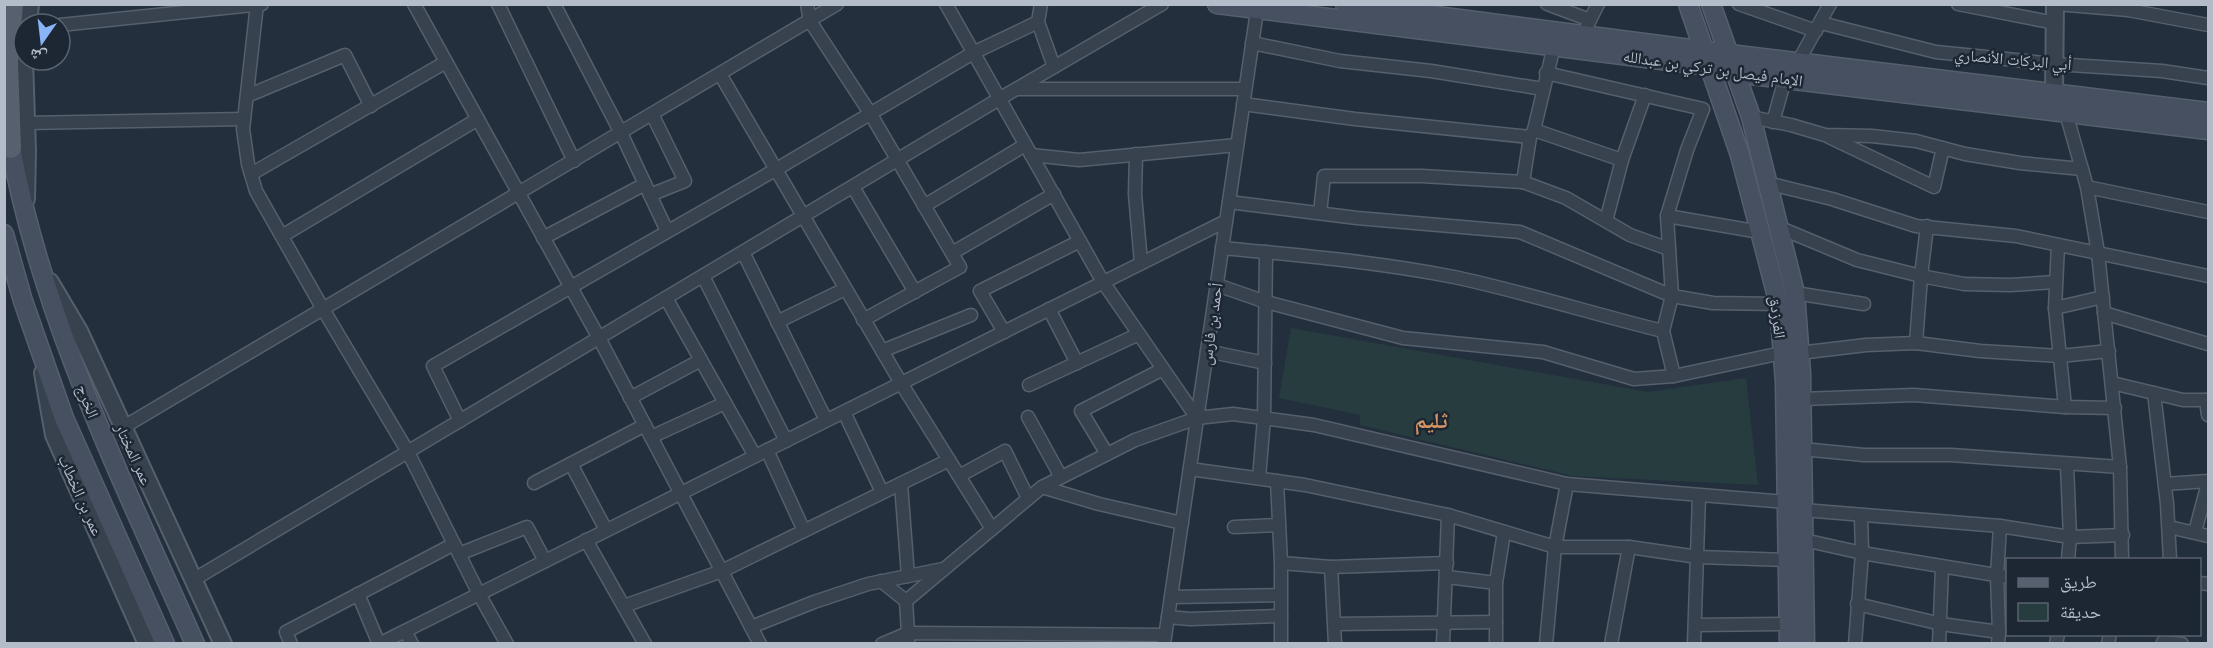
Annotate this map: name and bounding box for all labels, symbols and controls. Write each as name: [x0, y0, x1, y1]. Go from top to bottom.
north arrow: [12, 12, 72, 72]
text: ش: [28, 45, 49, 67]
street label: أبي البركات الأنصاري: [1953, 45, 2072, 77]
street label: الإمام فيصل بن تركي بن عبدالله: [1622, 47, 1804, 94]
street label: أحمد بن فارس: [1196, 282, 1228, 367]
street label: الفرزدق: [1764, 295, 1790, 340]
street label: الخرج: [71, 382, 103, 421]
district label: ثليم: [1414, 407, 1448, 435]
street label: عمر المختار: [111, 420, 156, 488]
street label: عمر بن الخطاب: [53, 452, 107, 539]
legend: [2006, 558, 2201, 636]
text: طريق: [2060, 571, 2097, 593]
text: حديقة: [2060, 601, 2101, 622]

